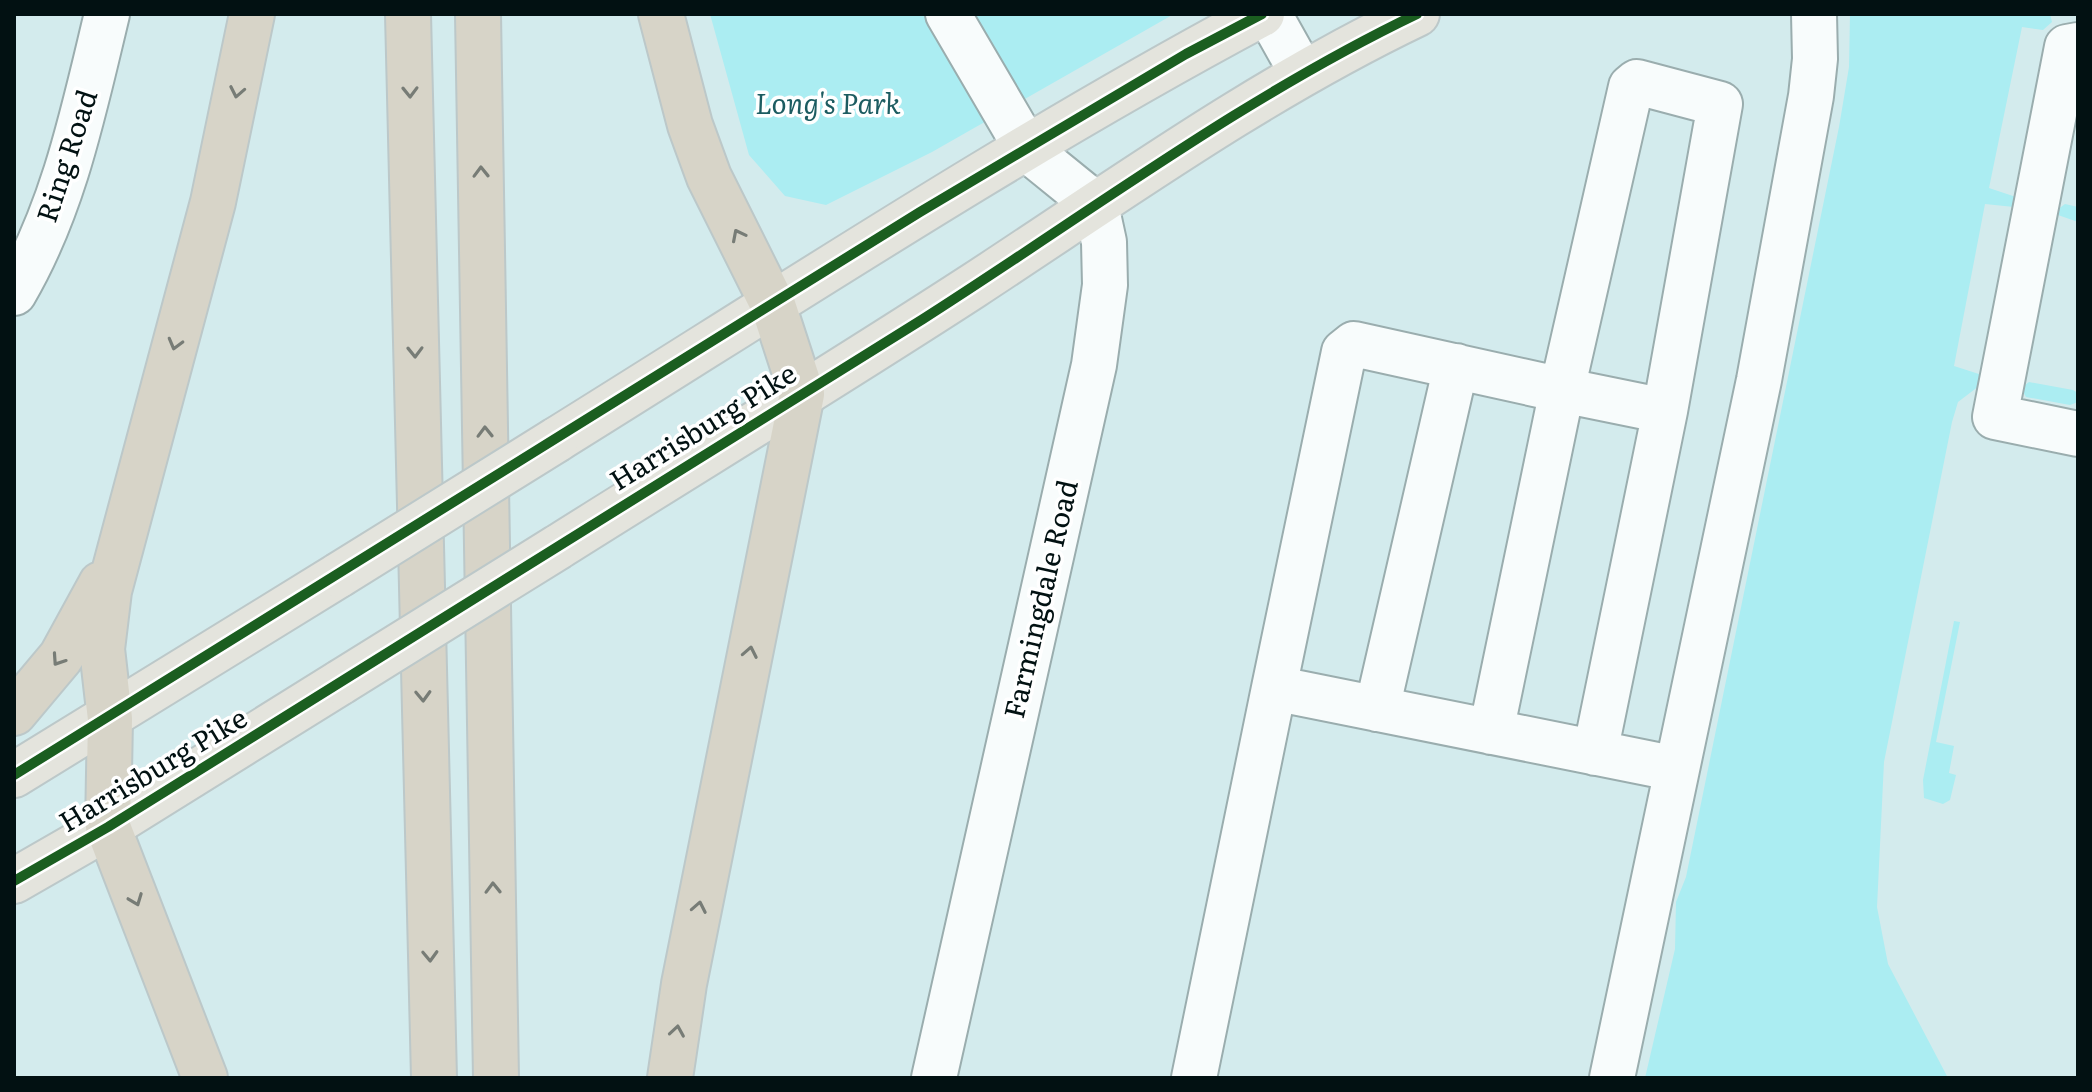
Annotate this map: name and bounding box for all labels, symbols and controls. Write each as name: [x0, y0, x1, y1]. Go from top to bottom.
park label: Long's Park: [755, 81, 901, 123]
street label: Ring Road: [24, 84, 106, 227]
one-way arrow: [229, 85, 246, 98]
one-way arrow: [401, 86, 418, 99]
one-way arrow: [472, 165, 490, 178]
one-way arrow: [732, 228, 748, 243]
one-way arrow: [168, 337, 184, 351]
one-way arrow: [406, 346, 424, 359]
street label: Harrisburg Pike: [601, 351, 803, 499]
one-way arrow: [476, 425, 494, 438]
street label: Farmingdale Road: [991, 475, 1087, 722]
one-way arrow: [741, 646, 758, 660]
one-way arrow: [53, 652, 68, 666]
one-way arrow: [414, 690, 432, 703]
street label: Harrisburg Pike: [50, 695, 254, 841]
one-way arrow: [484, 881, 502, 894]
one-way arrow: [126, 892, 143, 906]
one-way arrow: [690, 901, 707, 914]
one-way arrow: [422, 950, 439, 963]
one-way arrow: [668, 1024, 685, 1038]

